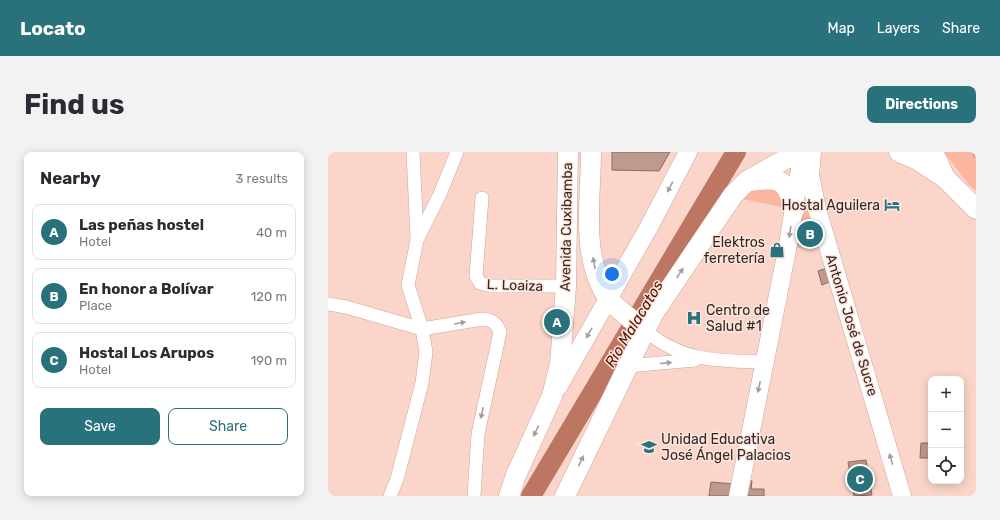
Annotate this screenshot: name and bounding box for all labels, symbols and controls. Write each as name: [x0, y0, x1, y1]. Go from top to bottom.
text: Locato: [20, 17, 86, 40]
text: Map: [828, 20, 855, 37]
text: Layers: [877, 20, 920, 37]
text: Share: [942, 20, 980, 37]
button: Directions: [867, 86, 976, 123]
text: Find us: [24, 88, 124, 121]
street label: Avenida Cuxibamba: [557, 162, 576, 292]
text: Nearby: [40, 168, 101, 188]
text: 3 results: [236, 171, 288, 186]
one-way arrow: [666, 181, 673, 192]
hotel icon: Hostal Aguilera: [883, 196, 901, 214]
place label: Hostal Aguilera: [782, 197, 880, 214]
text: Las peñas hostel: [79, 216, 204, 234]
pin: B: [797, 219, 823, 249]
text: A: [49, 225, 59, 240]
text: 40 m: [256, 225, 287, 240]
one-way arrow: [787, 226, 793, 238]
text: Hotel: [79, 234, 111, 249]
place label: Elektros ferretería: [704, 234, 765, 267]
shop icon: Elektros ferretería: [768, 241, 786, 259]
street label: Antonio José de Sucre: [822, 252, 881, 398]
one-way arrow: [591, 257, 597, 270]
your location: [602, 264, 622, 284]
one-way arrow: [677, 268, 684, 279]
street label: L. Loaiza: [486, 276, 544, 295]
water label: Rio Malacatos: [601, 277, 667, 371]
text: En honor a Bolívar: [79, 280, 213, 298]
text: B: [49, 289, 59, 304]
text: 120 m: [251, 289, 287, 304]
text: Place: [79, 298, 112, 313]
place label: Centro de Salud #1: [706, 302, 770, 335]
pin: A: [544, 307, 570, 337]
hospital icon: Centro de Salud #1: [685, 309, 703, 327]
one-way arrow: [454, 320, 466, 326]
one-way arrow: [585, 327, 592, 339]
text: Hostal Los Arupos: [79, 344, 214, 362]
text: C: [49, 353, 59, 368]
text: 190 m: [251, 353, 287, 368]
one-way arrow: [660, 359, 672, 366]
text: Hotel: [79, 362, 111, 377]
map controls: [928, 376, 964, 484]
button: +: [928, 376, 964, 412]
one-way arrow: [756, 381, 762, 393]
one-way arrow: [479, 407, 485, 420]
button: Save: [40, 408, 160, 445]
button: Share: [168, 408, 288, 445]
button: −: [928, 412, 964, 448]
one-way arrow: [533, 426, 539, 437]
place label: Unidad Educativa José Ángel Palacios: [661, 431, 791, 464]
school or university icon: Unidad Educativa José Ángel Palacios: [640, 438, 658, 456]
button: locate: [928, 448, 964, 484]
one-way arrow: [888, 452, 894, 464]
one-way arrow: [578, 455, 584, 466]
pin: C: [847, 464, 873, 494]

